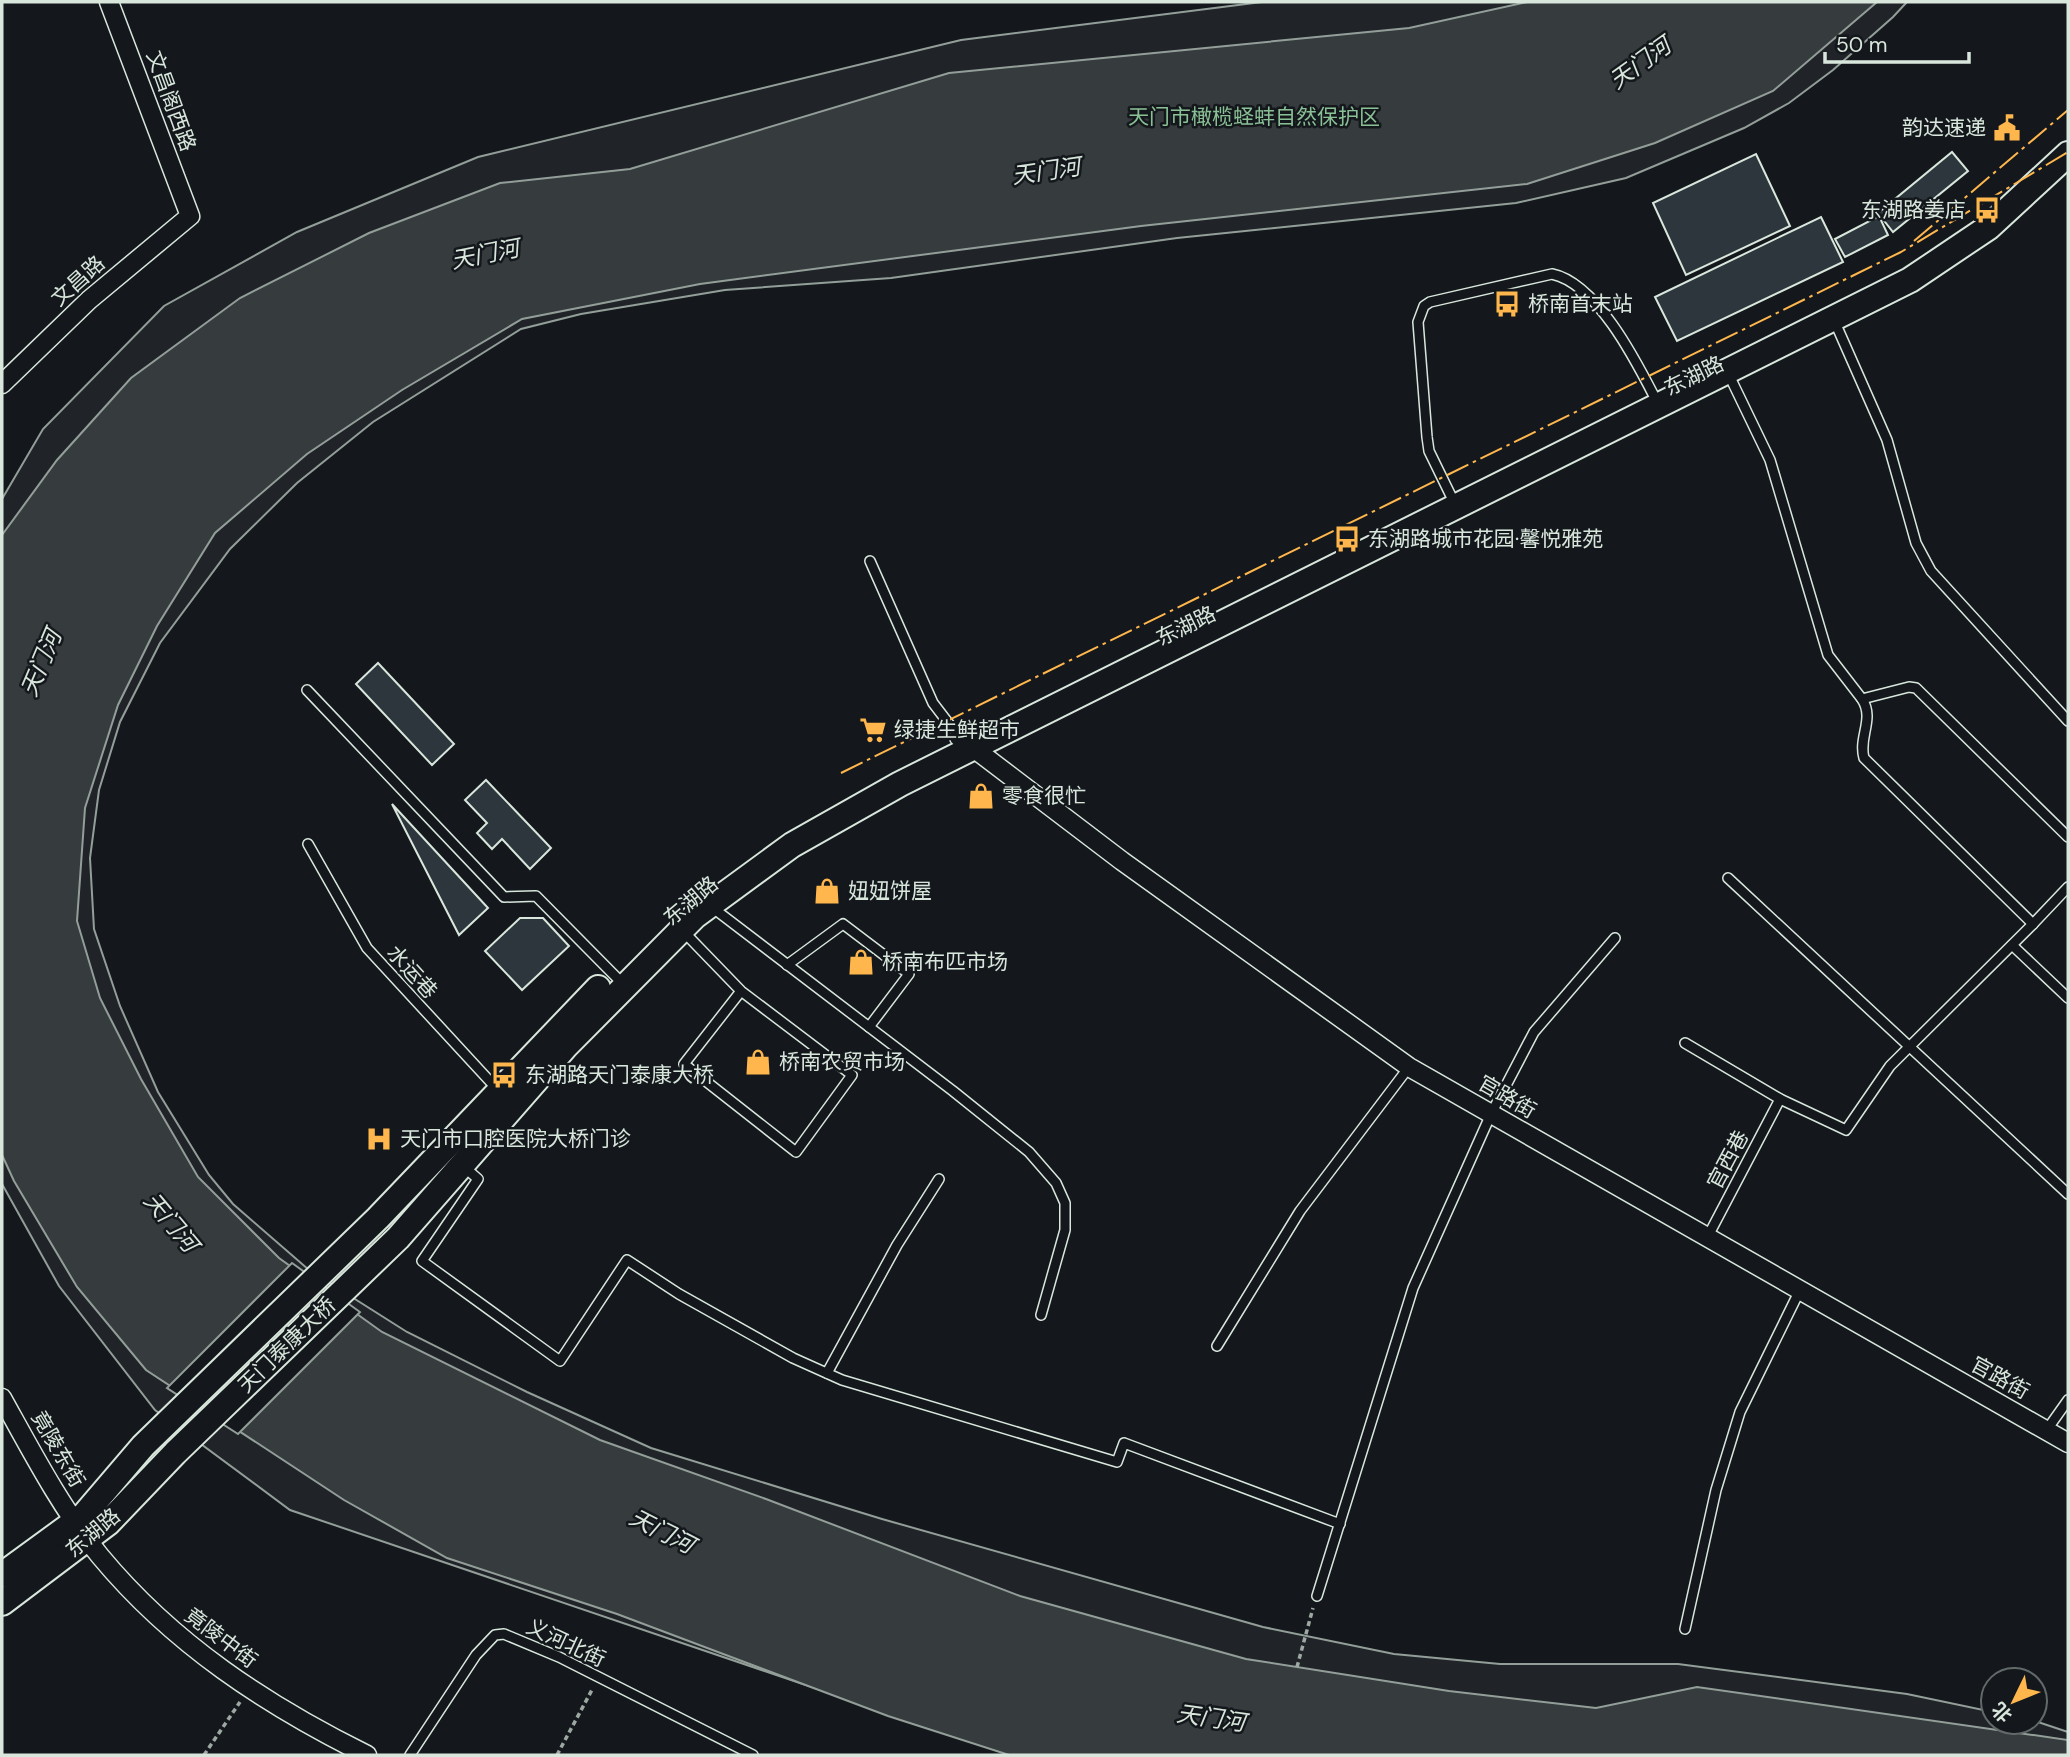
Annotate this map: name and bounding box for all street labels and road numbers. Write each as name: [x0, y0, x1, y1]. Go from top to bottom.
street label: 文昌阁西路: [140, 47, 202, 155]
street label: 文昌路: [45, 250, 111, 312]
street label: 东湖路: [1660, 350, 1728, 402]
street label: 东湖路: [1152, 600, 1220, 652]
street label: 东湖路: [658, 870, 724, 932]
street label: 水运巷: [381, 939, 443, 1005]
street label: 官路街: [1473, 1069, 1541, 1125]
street label: 官西巷: [1701, 1126, 1755, 1194]
street label: 天门泰康大桥: [232, 1291, 342, 1399]
street label: 官路街: [1966, 1350, 2034, 1406]
street label: 竟陵东街: [25, 1406, 91, 1492]
street label: 东湖路: [60, 1502, 126, 1564]
street label: 竟陵中街: [179, 1602, 263, 1674]
street label: 义河北街: [522, 1613, 610, 1673]

